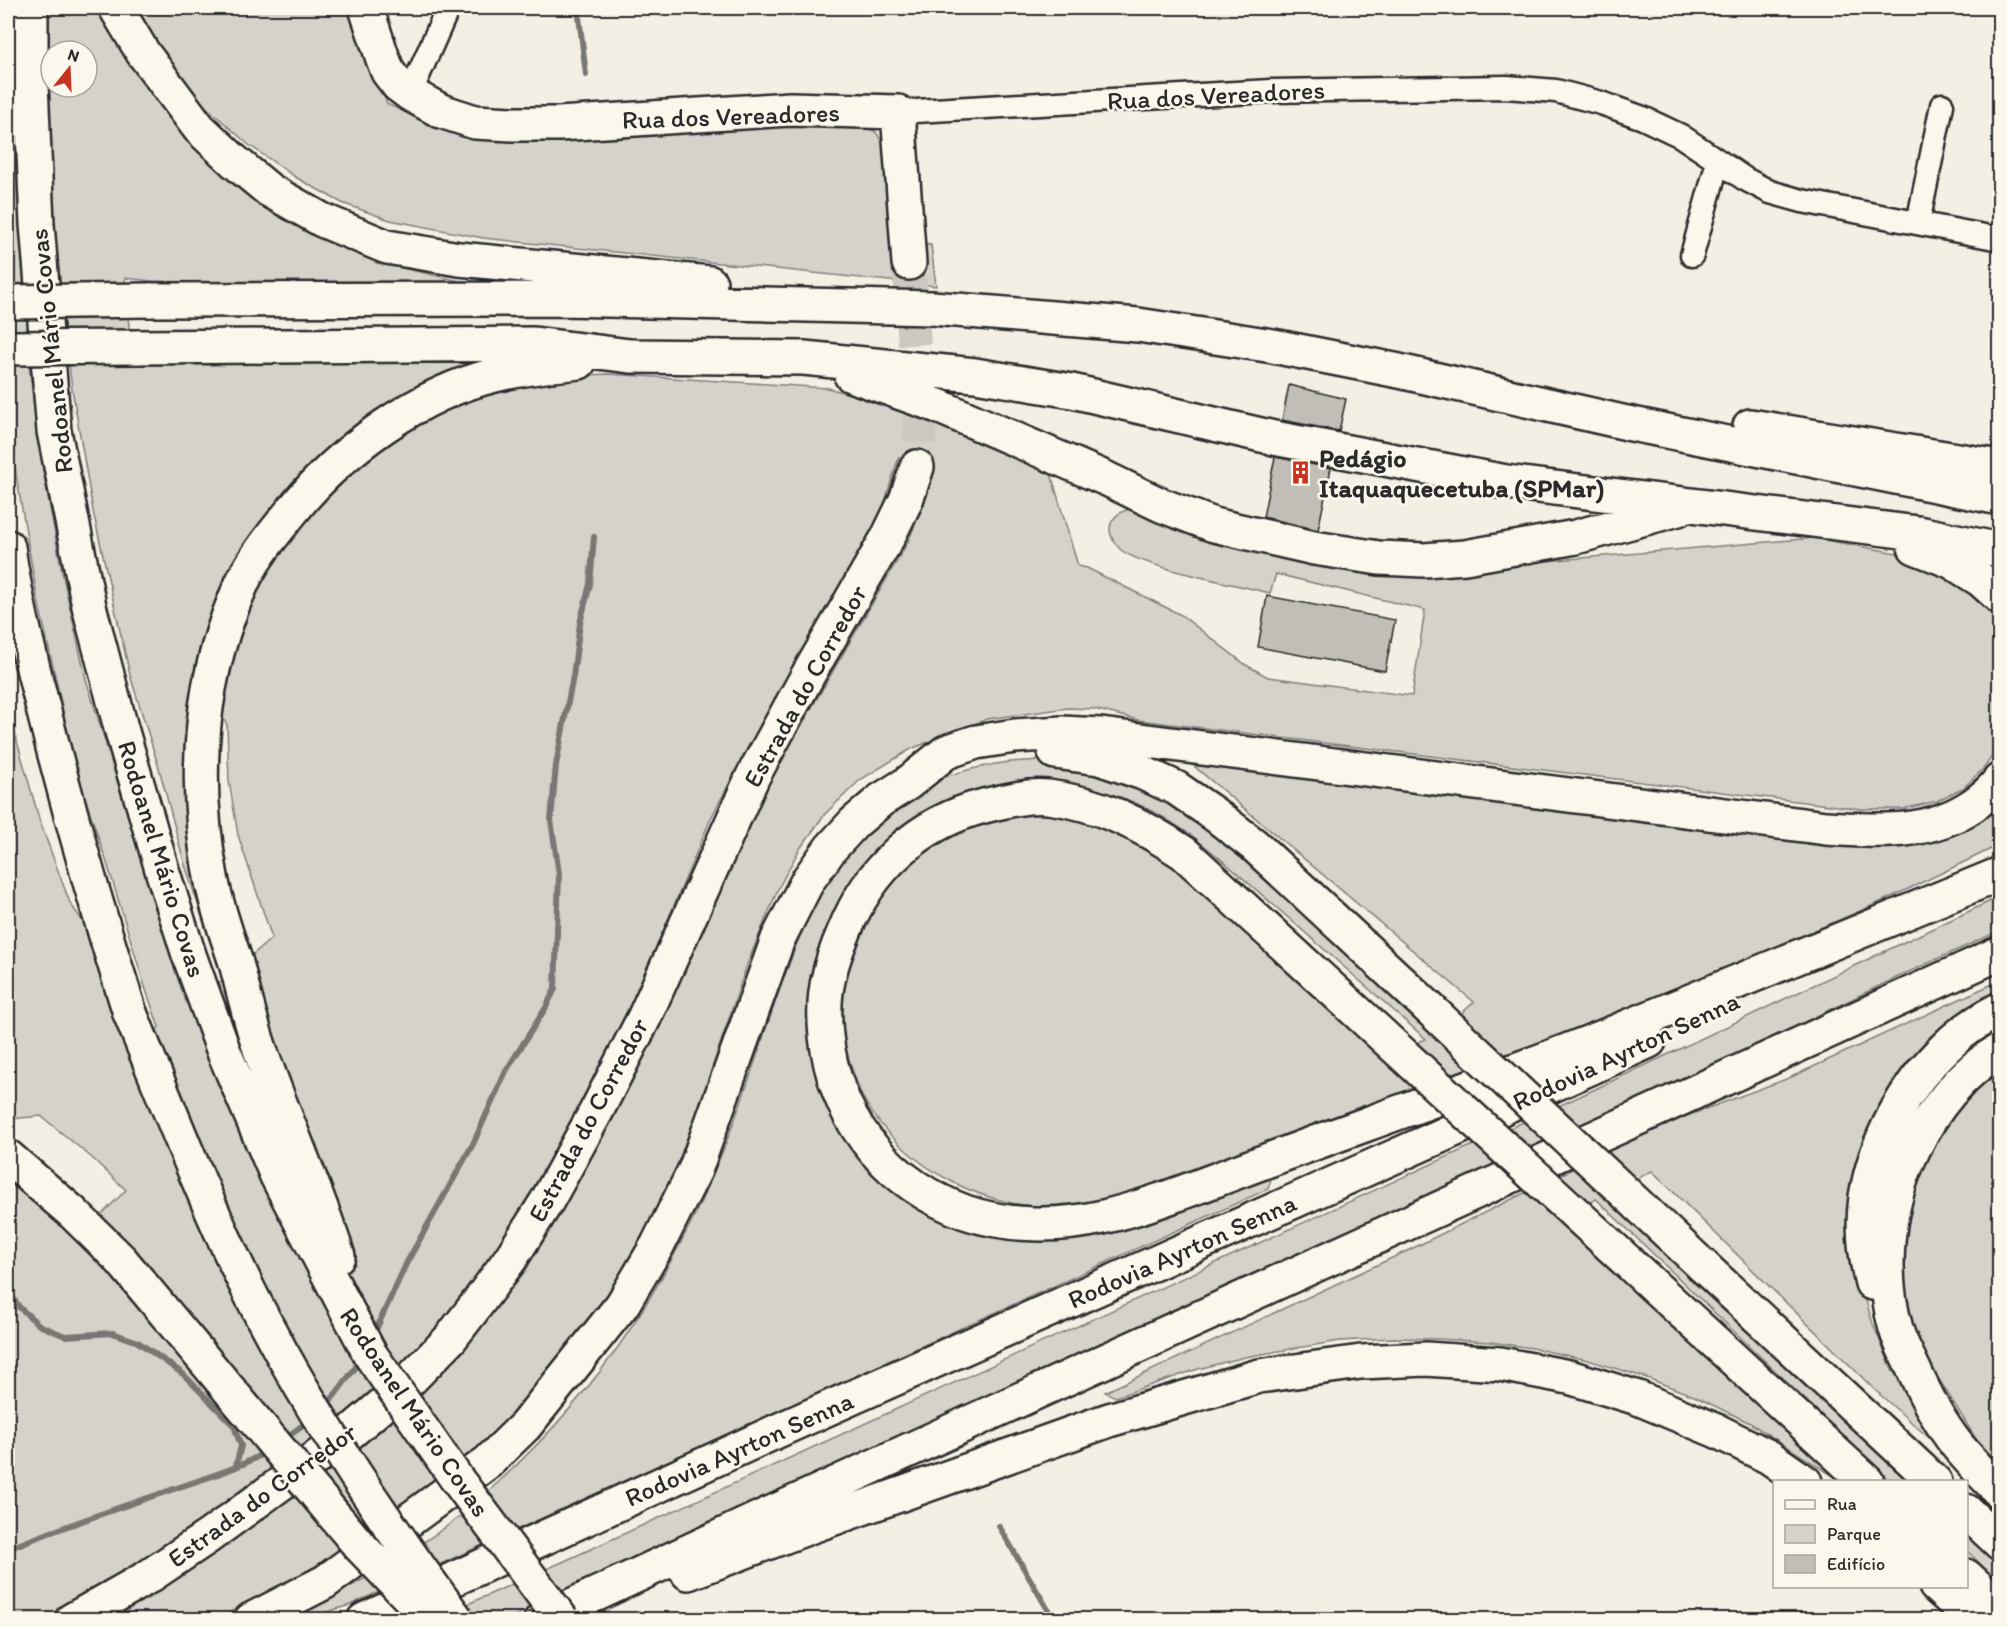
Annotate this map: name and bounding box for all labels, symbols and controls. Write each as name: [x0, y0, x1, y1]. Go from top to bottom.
north arrow: [39, 39, 99, 99]
text: N: [65, 45, 82, 66]
street label: Rua dos Vereadores: [1106, 73, 1326, 117]
street label: Rua dos Vereadores: [621, 96, 841, 136]
street label: Rodoanel Mário Covas: [22, 227, 80, 475]
place label: Pedágio Itaquaquecetuba (SPMar): [1319, 442, 1605, 504]
building icon: Pedágio Itaquaquecetuba (SPMar): [1288, 460, 1314, 486]
street label: Estrada do Corredor: [736, 579, 874, 793]
street label: Rodoanel Mário Covas: [111, 737, 213, 981]
street label: Rodovia Ayrton Senna: [1508, 984, 1745, 1118]
street label: Estrada do Corredor: [521, 1012, 655, 1227]
street label: Rodovia Ayrton Senna: [1063, 1186, 1302, 1316]
street label: Rodoanel Mário Covas: [333, 1301, 497, 1523]
street label: Rodovia Ayrton Senna: [620, 1384, 859, 1514]
street label: Estrada do Corredor: [161, 1415, 363, 1574]
legend: [1773, 1480, 1968, 1588]
text: Rua: [1827, 1493, 1857, 1515]
text: Parque: [1827, 1523, 1881, 1545]
text: Edifício: [1827, 1553, 1885, 1575]

